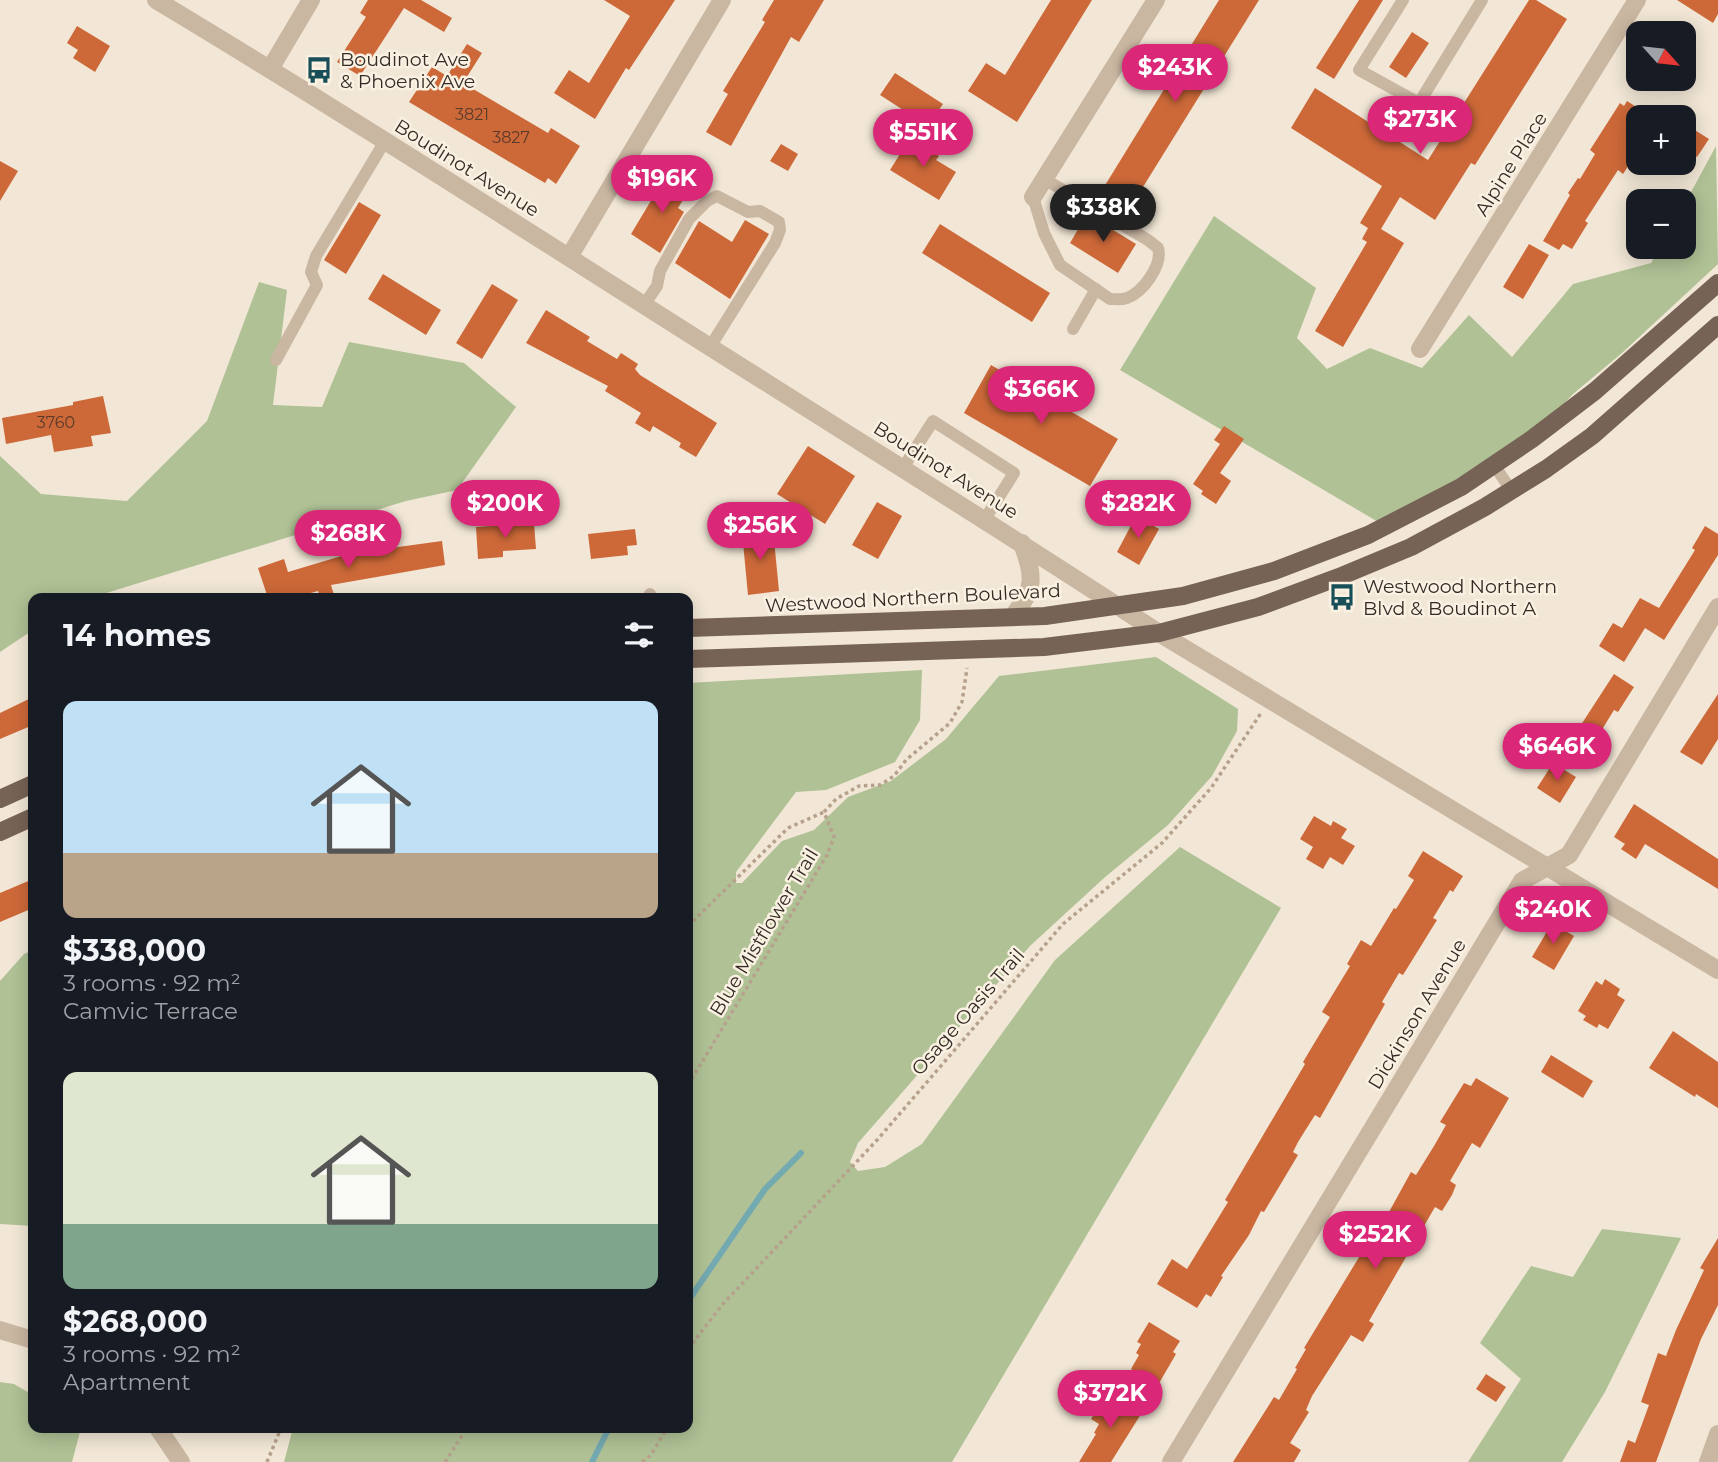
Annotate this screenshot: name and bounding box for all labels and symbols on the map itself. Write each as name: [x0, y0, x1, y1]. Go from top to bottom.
north arrow: [1626, 21, 1696, 91]
pin: $243K: [1126, 44, 1224, 104]
place label: Boudinot Ave & Phoenix Ave: [340, 48, 475, 93]
bus stop icon: Boudinot Ave & Phoenix Ave: [304, 55, 334, 85]
pin: $273K: [1371, 96, 1469, 156]
house number: 3821: [455, 105, 489, 124]
street label: Alpine Place: [1470, 108, 1552, 220]
pin: $551K: [874, 110, 972, 169]
street label: Boudinot Avenue: [390, 114, 544, 222]
house number: 3827: [492, 128, 530, 147]
pin: $196K: [613, 156, 711, 215]
pin: $338K: [1054, 184, 1152, 244]
pin: $366K: [992, 366, 1090, 426]
house number: 3760: [37, 413, 75, 432]
street label: Boudinot Avenue: [869, 416, 1023, 524]
pin: $200K: [456, 480, 554, 540]
pin: $282K: [1089, 480, 1187, 540]
pin: $256K: [711, 503, 809, 562]
pin: $268K: [299, 510, 397, 570]
place label: Westwood Northern Blvd & Boudinot A: [1363, 575, 1557, 620]
street label: Westwood Northern Boulevard: [765, 579, 1061, 617]
bus stop icon: Westwood Northern Blvd & Boudinot A: [1327, 582, 1357, 612]
pin: $646K: [1508, 724, 1606, 783]
street label: Blue Mistflower Trail: [705, 844, 823, 1020]
pin: $240K: [1504, 886, 1602, 946]
street label: Dickinson Avenue: [1363, 935, 1471, 1093]
street label: Osage Oasis Trail: [907, 944, 1029, 1080]
pin: $252K: [1326, 1212, 1424, 1271]
pin: $372K: [1061, 1370, 1159, 1430]

